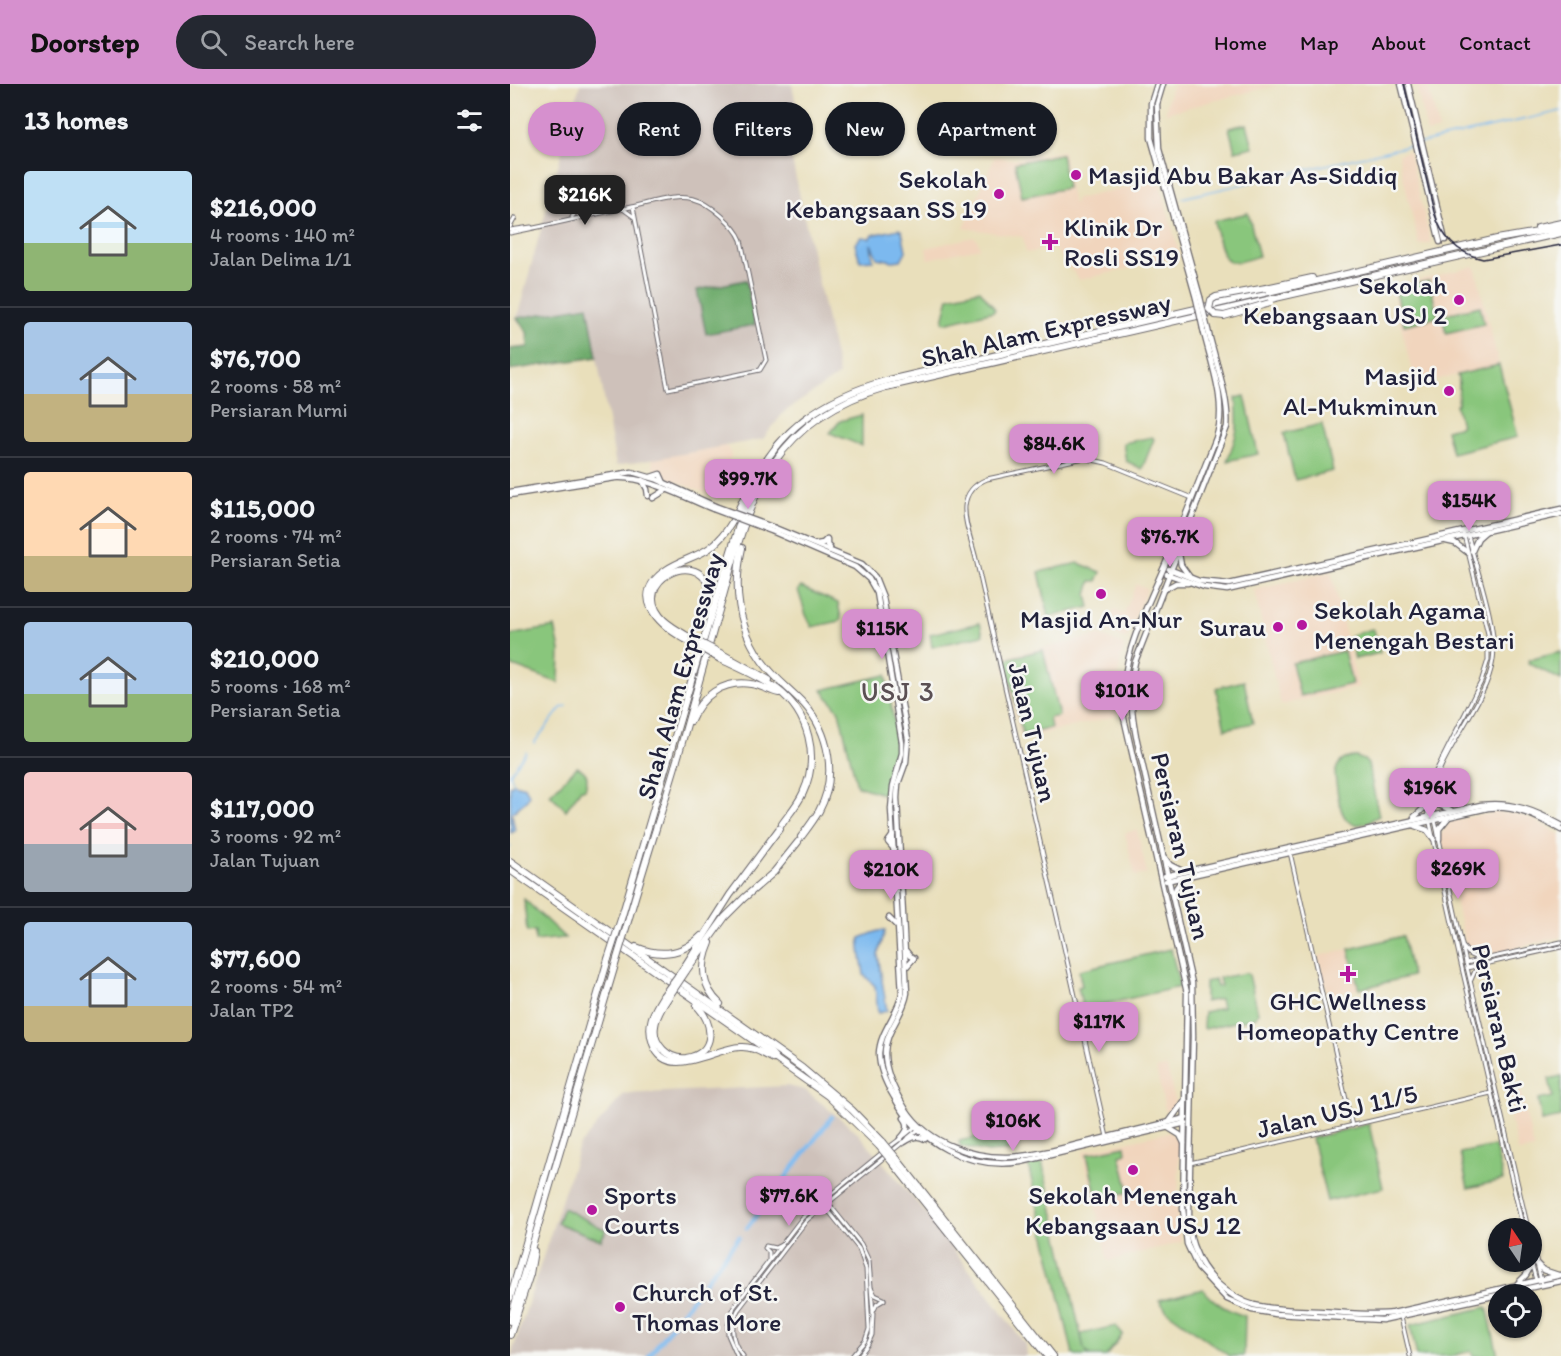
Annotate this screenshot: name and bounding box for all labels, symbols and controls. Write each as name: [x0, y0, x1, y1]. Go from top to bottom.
search box: [176, 15, 596, 69]
text: Doorstep: [30, 25, 140, 59]
icon: search: [197, 26, 230, 59]
text: Search here: [245, 29, 355, 56]
text: Home: [1214, 30, 1267, 55]
text: Map: [1300, 30, 1339, 55]
text: About: [1372, 30, 1426, 55]
text: Contact: [1459, 30, 1531, 55]
chip: Buy: [528, 102, 605, 156]
chip: Rent: [617, 102, 701, 156]
chip: Filters: [713, 102, 813, 156]
chip: New: [825, 102, 905, 156]
chip: Apartment: [917, 102, 1057, 156]
text: 13 homes: [24, 104, 128, 136]
icon: filters: [453, 104, 486, 137]
place label: Masjid Abu Bakar As-Siddiq: [1088, 159, 1398, 191]
place label: Sekolah Kebangsaan SS 19: [786, 163, 987, 225]
marker: Masjid Abu Bakar As-Siddiq: [1069, 168, 1083, 182]
pin: $216K: [543, 175, 627, 226]
text: $216K: [558, 182, 612, 206]
marker: Sekolah Kebangsaan SS 19: [992, 187, 1006, 201]
text: $216,000: [210, 191, 317, 223]
icon: home: [72, 195, 144, 267]
place label: Klinik Dr Rosli SS19: [1064, 211, 1179, 273]
text: 4 rooms · 140 m²: [210, 223, 355, 247]
marker: Klinik Dr Rosli SS19: [1041, 233, 1059, 251]
text: Jalan Delima 1/1: [210, 247, 352, 271]
place label: Sekolah Kebangsaan USJ 2: [1243, 269, 1447, 331]
street label: Shah Alam Expressway: [918, 286, 1174, 374]
marker: Sekolah Kebangsaan USJ 2: [1452, 293, 1466, 307]
text: $76,700: [210, 342, 301, 374]
icon: home: [72, 346, 144, 418]
place label: Masjid Al-Mukminun: [1283, 360, 1437, 422]
text: 2 rooms · 58 m²: [210, 374, 341, 398]
marker: Masjid Al-Mukminun: [1442, 384, 1456, 398]
text: Persiaran Murni: [210, 398, 347, 422]
pin: $84.6K: [1005, 424, 1103, 475]
text: $84.6K: [1023, 431, 1085, 455]
pin: $99.7K: [699, 459, 797, 510]
text: $99.7K: [719, 466, 777, 490]
pin: $154K: [1427, 481, 1511, 532]
text: $154K: [1442, 488, 1496, 512]
text: $115,000: [210, 492, 315, 524]
icon: home: [72, 496, 144, 568]
pin: $76.7K: [1121, 517, 1219, 568]
text: 2 rooms · 74 m²: [210, 524, 342, 548]
text: $76.7K: [1141, 524, 1199, 548]
text: Persiaran Setia: [210, 548, 341, 572]
street label: Shah Alam Expressway: [629, 549, 731, 803]
marker: Masjid An-Nur: [1094, 587, 1108, 601]
place label: Sekolah Agama Menengah Bestari: [1314, 594, 1515, 656]
place label: Masjid An-Nur: [1020, 603, 1182, 635]
pin: $115K: [840, 609, 924, 660]
place label: Surau: [1199, 611, 1266, 643]
text: $115K: [856, 616, 908, 640]
marker: Sekolah Agama Menengah Bestari: [1295, 618, 1309, 632]
marker: Surau: [1271, 620, 1285, 634]
text: $210,000: [210, 642, 319, 674]
icon: home: [72, 646, 144, 718]
street label: Jalan Tujuan: [1001, 659, 1065, 806]
pin: $101K: [1080, 671, 1164, 722]
text: 5 rooms · 168 m²: [210, 674, 351, 698]
district label: USJ 3: [861, 675, 935, 708]
text: $101K: [1095, 678, 1149, 702]
text: Persiaran Setia: [210, 698, 341, 722]
street label: Persiaran Tujuan: [1144, 749, 1218, 943]
pin: $196K: [1388, 768, 1472, 819]
text: $196K: [1403, 775, 1457, 799]
text: $117,000: [210, 792, 314, 824]
icon: home: [72, 796, 144, 868]
text: 3 rooms · 92 m²: [210, 824, 341, 848]
text: Jalan Tujuan: [210, 848, 320, 872]
pin: $269K: [1416, 849, 1500, 900]
pin: $210K: [849, 850, 933, 901]
text: $269K: [1431, 856, 1485, 880]
text: $210K: [863, 857, 919, 881]
street label: Persiaran Bakti: [1465, 941, 1535, 1115]
text: $77,600: [210, 942, 301, 974]
icon: home: [72, 946, 144, 1018]
marker: GHC Wellness Homeopathy Centre: [1339, 965, 1357, 983]
text: 2 rooms · 54 m²: [210, 974, 342, 998]
place label: GHC Wellness Homeopathy Centre: [1237, 985, 1459, 1047]
text: Jalan TP2: [210, 998, 294, 1022]
pin: $117K: [1057, 1002, 1141, 1053]
text: $117K: [1073, 1009, 1125, 1033]
street label: Jalan USJ 11/5: [1254, 1077, 1420, 1145]
pin: $106K: [971, 1101, 1055, 1152]
text: $106K: [985, 1108, 1041, 1132]
marker: Sekolah Menengah Kebangsaan USJ 12: [1126, 1163, 1140, 1177]
pin: $77.6K: [740, 1176, 838, 1227]
place label: Sports Courts: [604, 1179, 680, 1241]
place label: Sekolah Menengah Kebangsaan USJ 12: [1025, 1179, 1241, 1241]
text: $77.6K: [760, 1183, 818, 1207]
marker: Sports Courts: [585, 1203, 599, 1217]
north arrow: [1488, 1218, 1542, 1272]
map controls: [1488, 1218, 1542, 1338]
place label: Church of St. Thomas More: [632, 1276, 782, 1338]
button: locate: [1488, 1284, 1542, 1338]
marker: Church of St. Thomas More: [613, 1300, 627, 1314]

